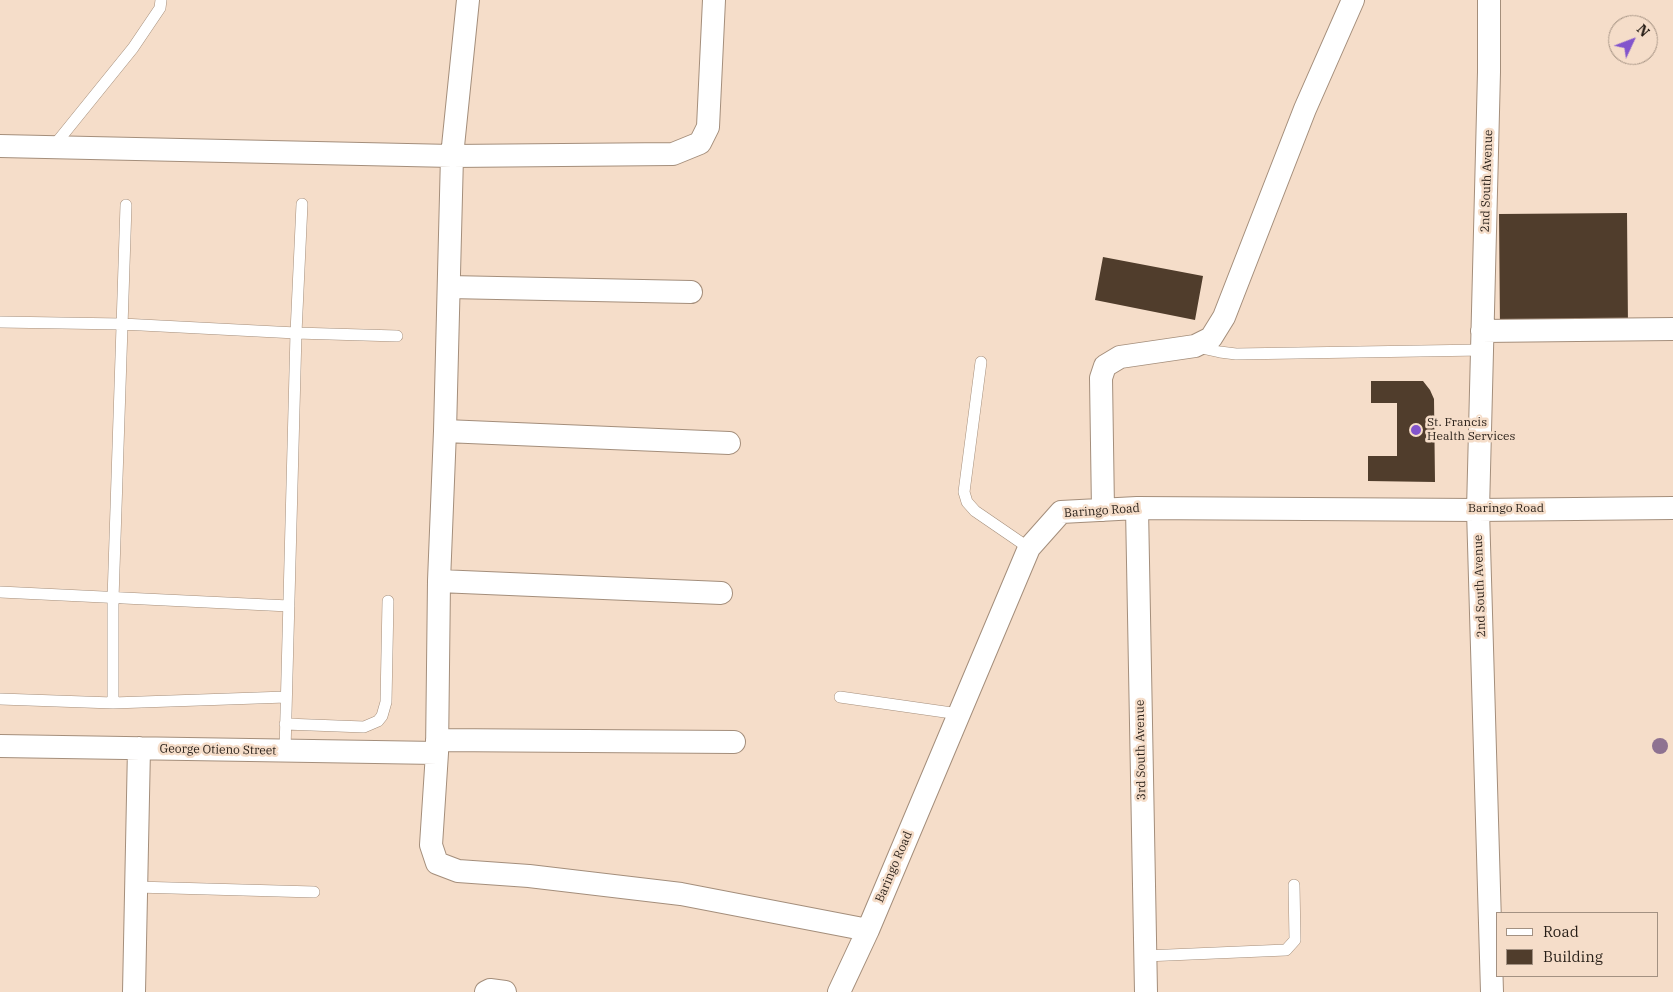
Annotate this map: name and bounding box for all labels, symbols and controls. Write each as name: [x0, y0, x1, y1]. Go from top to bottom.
north arrow: [1608, 15, 1658, 65]
text: N: [1633, 20, 1654, 41]
street label: 2nd South Avenue: [1478, 129, 1496, 233]
place label: St. Francis Health Services: [1427, 416, 1515, 444]
marker: St. Francis Health Services: [1409, 423, 1423, 437]
street label: Baringo Road: [1064, 501, 1140, 521]
street label: Baringo Road: [1468, 502, 1544, 516]
street label: 2nd South Avenue: [1471, 534, 1489, 638]
street label: 3rd South Avenue: [1133, 700, 1149, 800]
street label: George Otieno Street: [159, 742, 277, 758]
street label: Baringo Road: [873, 829, 915, 905]
legend: [1496, 912, 1658, 977]
text: Road: [1543, 922, 1579, 941]
text: Building: [1543, 947, 1603, 966]

